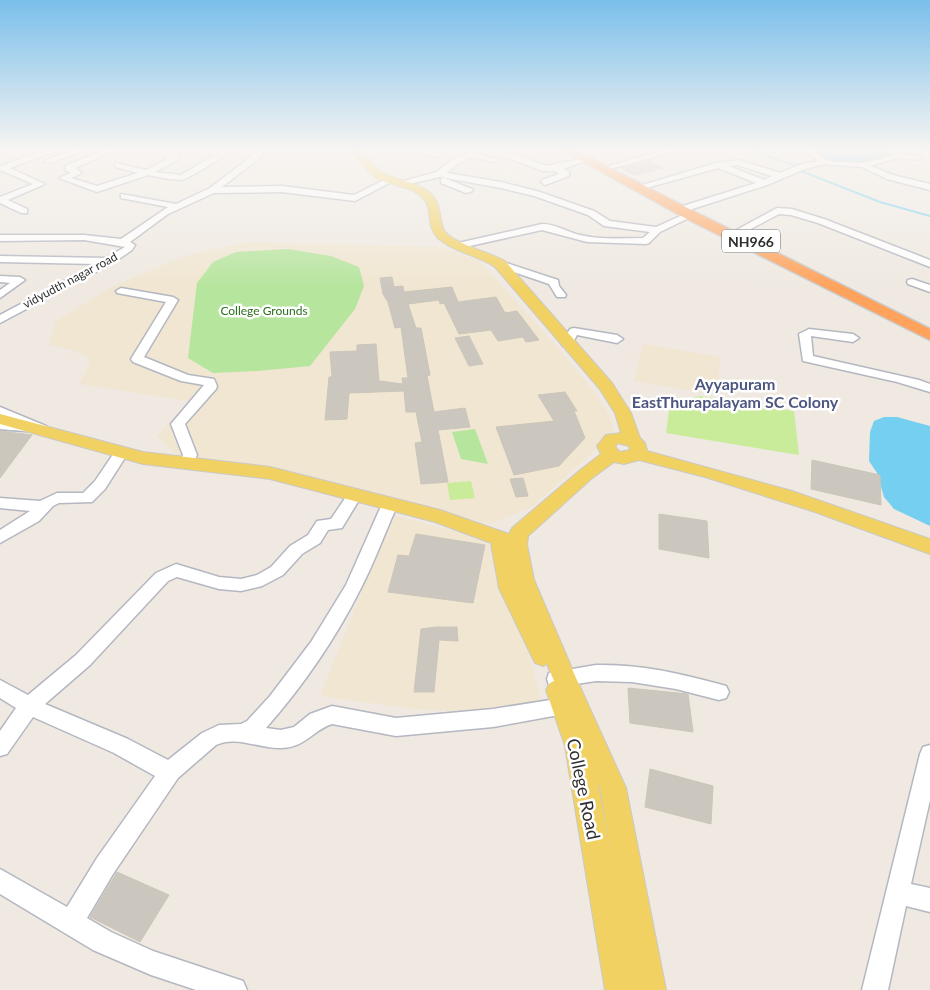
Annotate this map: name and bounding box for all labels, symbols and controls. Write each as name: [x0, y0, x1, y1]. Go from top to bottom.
road number: NH966: [722, 230, 780, 252]
street label: vidyudth nagar road: [20, 249, 120, 311]
park label: College Grounds: [220, 303, 308, 318]
district label: Ayyapuram EastThurapalayam SC Colony: [632, 374, 839, 411]
street label: College Road: [563, 736, 605, 842]

